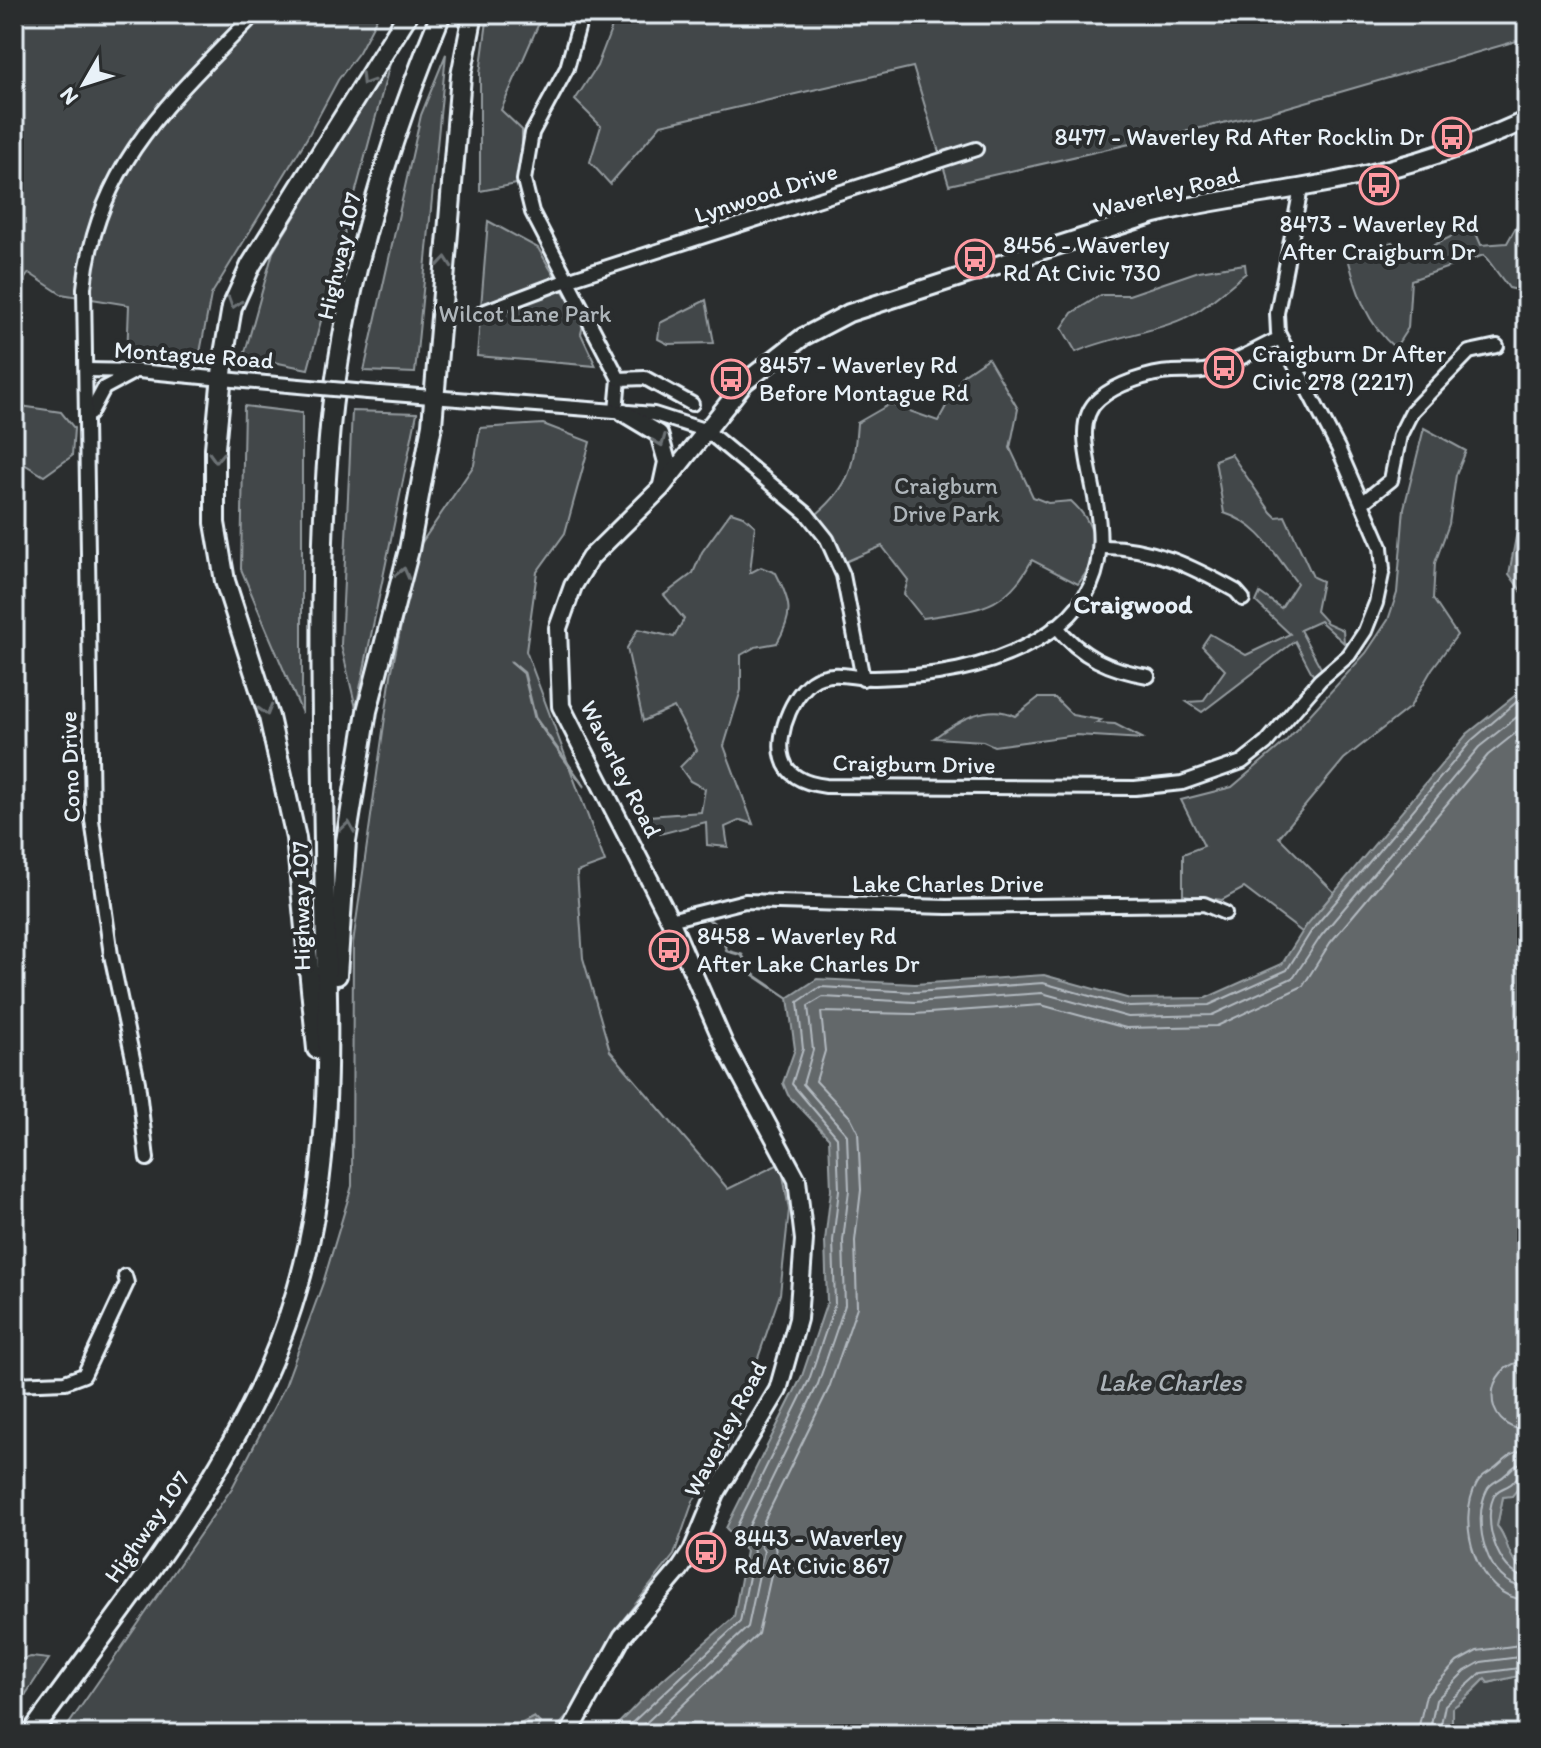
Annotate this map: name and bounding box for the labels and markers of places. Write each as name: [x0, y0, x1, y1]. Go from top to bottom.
bus stop icon: 8477 - Waverley Rd After Rocklin Dr: [1431, 116, 1473, 158]
place label: 8477 - Waverley Rd After Rocklin Dr: [1054, 122, 1424, 151]
bus stop icon: 8473 - Waverley Rd After Craigburn Dr: [1358, 164, 1400, 206]
place label: 8473 - Waverley Rd After Craigburn Dr: [1280, 209, 1479, 266]
place label: 8456 - Waverley Rd At Civic 730: [1003, 230, 1170, 287]
bus stop icon: 8456 - Waverley Rd At Civic 730: [954, 238, 996, 280]
place label: Craigburn Dr After Civic 278 (2217): [1252, 339, 1446, 396]
bus stop icon: Craigburn Dr After Civic 278 (2217): [1203, 347, 1245, 389]
place label: 8457 - Waverley Rd Before Montague Rd: [759, 350, 969, 407]
bus stop icon: 8457 - Waverley Rd Before Montague Rd: [710, 358, 752, 400]
place label: 8458 - Waverley Rd After Lake Charles Dr: [697, 921, 920, 978]
bus stop icon: 8458 - Waverley Rd After Lake Charles Dr: [648, 929, 690, 971]
place label: 8443 - Waverley Rd At Civic 867: [734, 1523, 903, 1580]
bus stop icon: 8443 - Waverley Rd At Civic 867: [685, 1531, 727, 1573]

